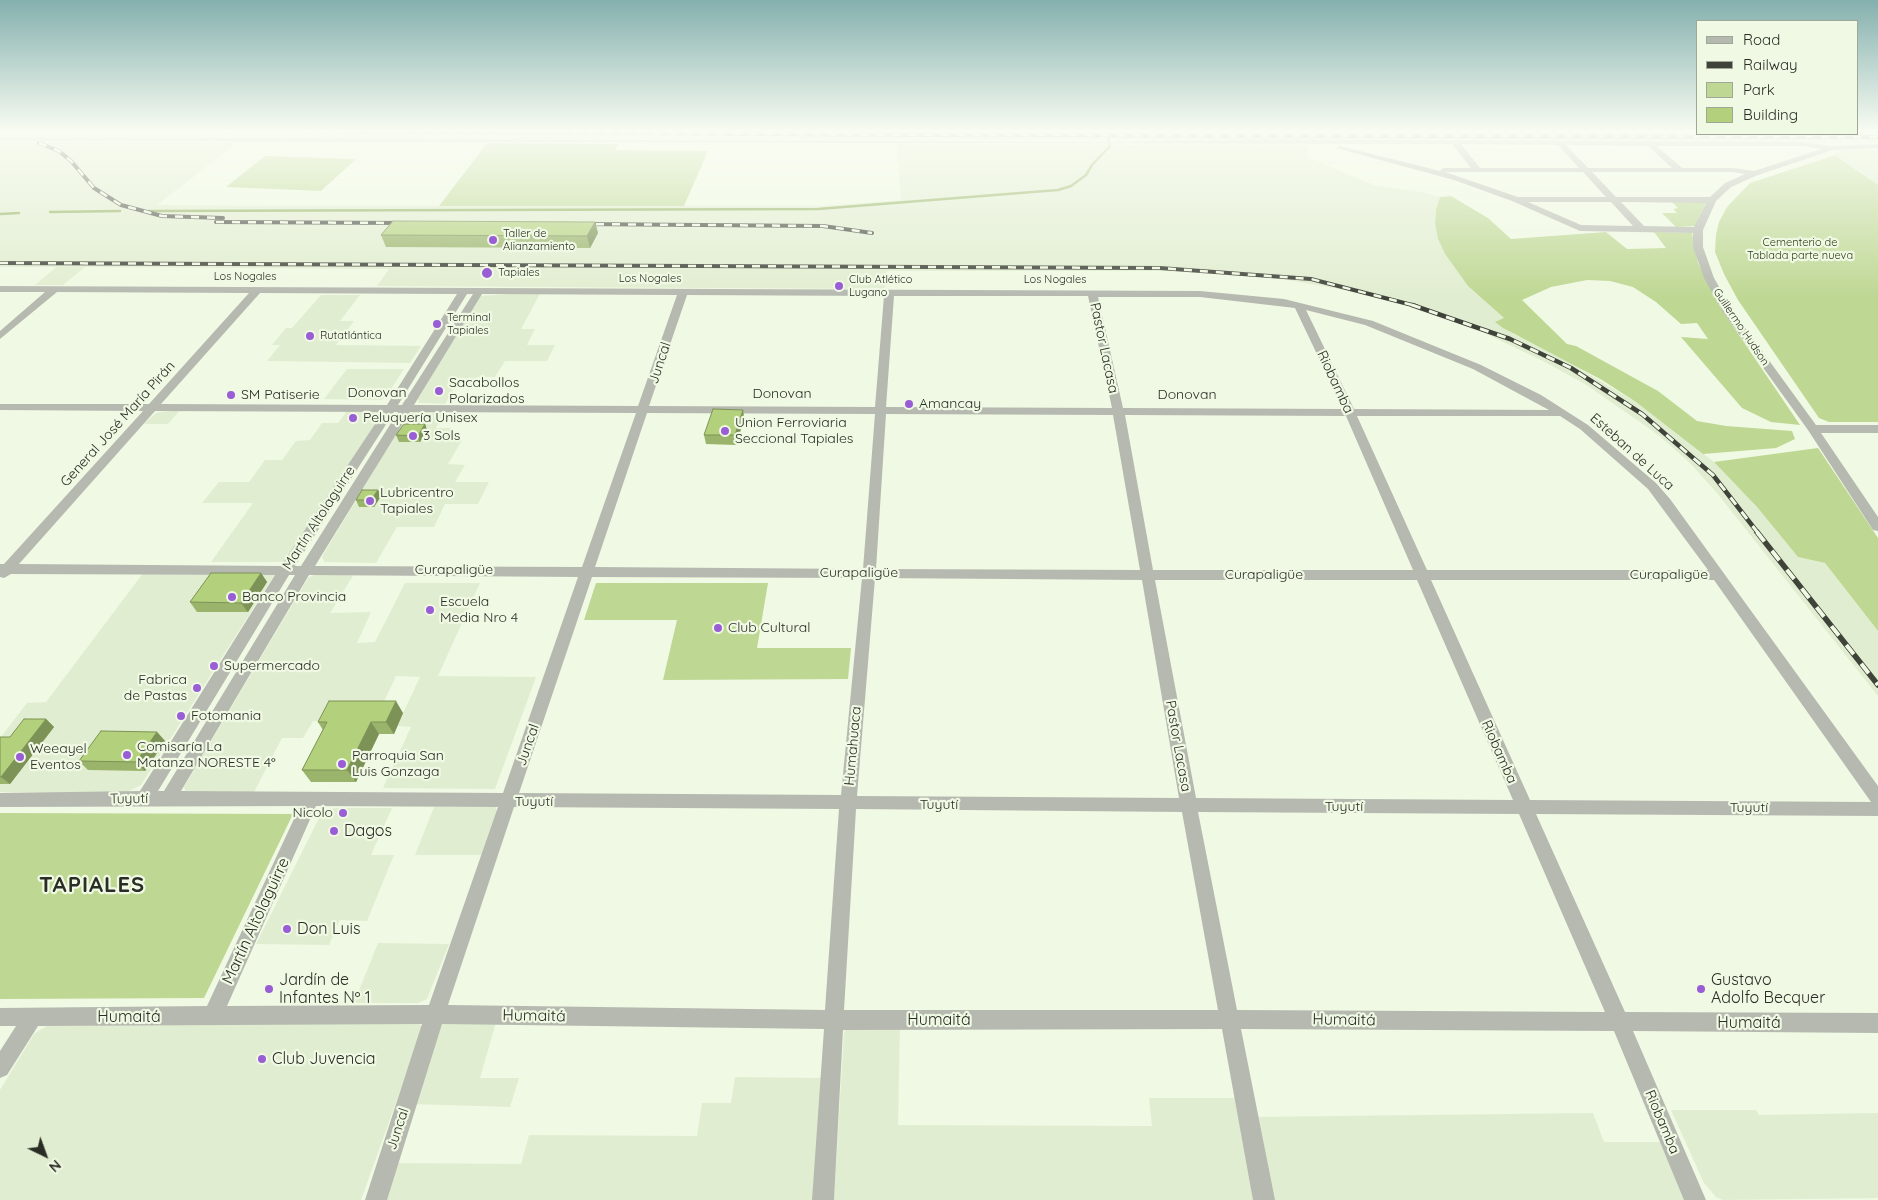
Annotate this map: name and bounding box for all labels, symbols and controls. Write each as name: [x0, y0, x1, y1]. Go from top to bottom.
legend: [1696, 20, 1858, 135]
text: Road: [1743, 30, 1780, 49]
text: Railway: [1743, 55, 1798, 74]
text: Park: [1743, 80, 1775, 99]
text: Building: [1743, 105, 1798, 124]
place label: Taller de Alianzamiento: [503, 227, 575, 253]
marker: Taller de Alianzamiento: [487, 234, 499, 246]
park label: Cementerio de Tablada parte nueva: [1747, 236, 1853, 262]
marker: Tapiales: [480, 266, 494, 280]
place label: Tapiales: [498, 266, 540, 280]
street label: Los Nogales: [214, 270, 276, 284]
street label: Los Nogales: [619, 272, 681, 286]
place label: Club Atlético Lugano: [849, 273, 912, 299]
street label: Los Nogales: [1024, 273, 1086, 287]
marker: Club Atlético Lugano: [833, 280, 845, 292]
street label: Guillermo Hudson: [1710, 286, 1772, 368]
street label: Pastor Lacasa: [1086, 301, 1122, 395]
place label: Terminal Tapiales: [447, 311, 491, 337]
marker: Terminal Tapiales: [431, 318, 443, 330]
place label: Rutatlántica: [320, 329, 382, 343]
marker: Rutatlántica: [304, 330, 316, 342]
street label: Juncal: [645, 340, 675, 386]
street label: Riobamba: [1313, 348, 1357, 416]
street label: General José María Pirán: [57, 358, 179, 490]
place label: Sacabollos Polarizados: [449, 375, 524, 408]
street label: Donovan: [347, 385, 407, 401]
marker: Sacabollos Polarizados: [433, 385, 445, 397]
street label: Donovan: [752, 386, 812, 402]
place label: SM Patiserie: [241, 387, 320, 403]
street label: Donovan: [1157, 387, 1217, 403]
marker: SM Patiserie: [225, 389, 237, 401]
place label: Amancay: [919, 396, 981, 412]
marker: Amancay: [903, 398, 915, 410]
place label: Peluquería Unisex: [363, 410, 477, 426]
street label: Esteban de Luca: [1586, 410, 1678, 494]
marker: Peluquería Unisex: [347, 412, 359, 424]
place label: Union Ferroviaria Seccional Tapiales: [735, 415, 853, 448]
marker: Union Ferroviaria Seccional Tapiales: [719, 425, 731, 437]
place label: 3 Sols: [423, 428, 460, 444]
marker: 3 Sols: [407, 430, 419, 442]
street label: Martín Altolaguirre: [279, 463, 359, 573]
place label: Lubricentro Tapiales: [380, 485, 454, 518]
marker: Lubricentro Tapiales: [364, 495, 376, 507]
street label: Curapaligüe: [415, 562, 493, 578]
street label: Curapaligüe: [820, 565, 898, 581]
street label: Curapaligüe: [1225, 567, 1303, 583]
street label: Curapaligüe: [1630, 567, 1708, 583]
place label: Banco Provincia: [242, 589, 346, 605]
marker: Banco Provincia: [226, 591, 238, 603]
place label: Escuela Media Nro 4: [440, 594, 518, 626]
marker: Escuela Media Nro 4: [424, 604, 436, 616]
place label: Club Cultural: [728, 620, 810, 636]
marker: Club Cultural: [712, 622, 724, 634]
place label: Supermercado: [224, 658, 320, 674]
marker: Supermercado: [208, 660, 220, 672]
place label: Fabrica de Pastas: [124, 672, 187, 704]
marker: Fabrica de Pastas: [191, 682, 203, 694]
street label: Pastor Lacasa: [1162, 699, 1194, 793]
street label: Humahuaca: [841, 706, 865, 786]
place label: Fotomania: [191, 708, 261, 724]
marker: Fotomania: [175, 710, 187, 722]
street label: Riobamba: [1478, 718, 1520, 786]
street label: Juncal: [513, 722, 543, 768]
place label: Comisaría La Matanza NORESTE 4°: [137, 739, 276, 772]
place label: Weeayel Eventos: [30, 741, 87, 774]
place label: Parroquia San Luis Gonzaga: [352, 748, 444, 780]
marker: Comisaría La Matanza NORESTE 4°: [121, 749, 133, 761]
marker: Weeayel Eventos: [14, 751, 26, 763]
marker: Parroquia San Luis Gonzaga: [336, 758, 348, 770]
street label: Tuyutí: [110, 790, 148, 808]
street label: Tuyutí: [515, 794, 553, 810]
street label: Tuyutí: [920, 797, 958, 813]
street label: Tuyutí: [1325, 799, 1363, 815]
street label: Tuyutí: [1730, 800, 1768, 816]
place label: Nicolo: [293, 805, 333, 821]
marker: Nicolo: [337, 807, 349, 819]
place label: Dagos: [344, 821, 392, 841]
marker: Dagos: [328, 825, 340, 837]
street label: Martín Altolaguirre: [218, 855, 294, 987]
district label: TAPIALES: [38, 872, 146, 898]
place label: Don Luis: [297, 919, 360, 939]
marker: Don Luis: [281, 923, 293, 935]
place label: Jardín de Infantes Nº 1: [279, 970, 371, 1008]
place label: Gustavo Adolfo Becquer: [1711, 970, 1825, 1008]
marker: Jardín de Infantes Nº 1: [263, 983, 275, 995]
marker: Gustavo Adolfo Becquer: [1695, 983, 1707, 995]
street label: Humaitá: [502, 1006, 566, 1026]
street label: Humaitá: [97, 1007, 161, 1027]
street label: Humaitá: [907, 1010, 971, 1030]
street label: Humaitá: [1312, 1010, 1376, 1030]
street label: Humaitá: [1717, 1013, 1781, 1033]
place label: Club Juvencia: [272, 1049, 376, 1069]
marker: Club Juvencia: [256, 1053, 268, 1065]
street label: Riobamba: [1641, 1088, 1683, 1156]
street label: Juncal: [383, 1106, 413, 1152]
north arrow: [20, 1130, 70, 1180]
text: N: [45, 1156, 65, 1176]

